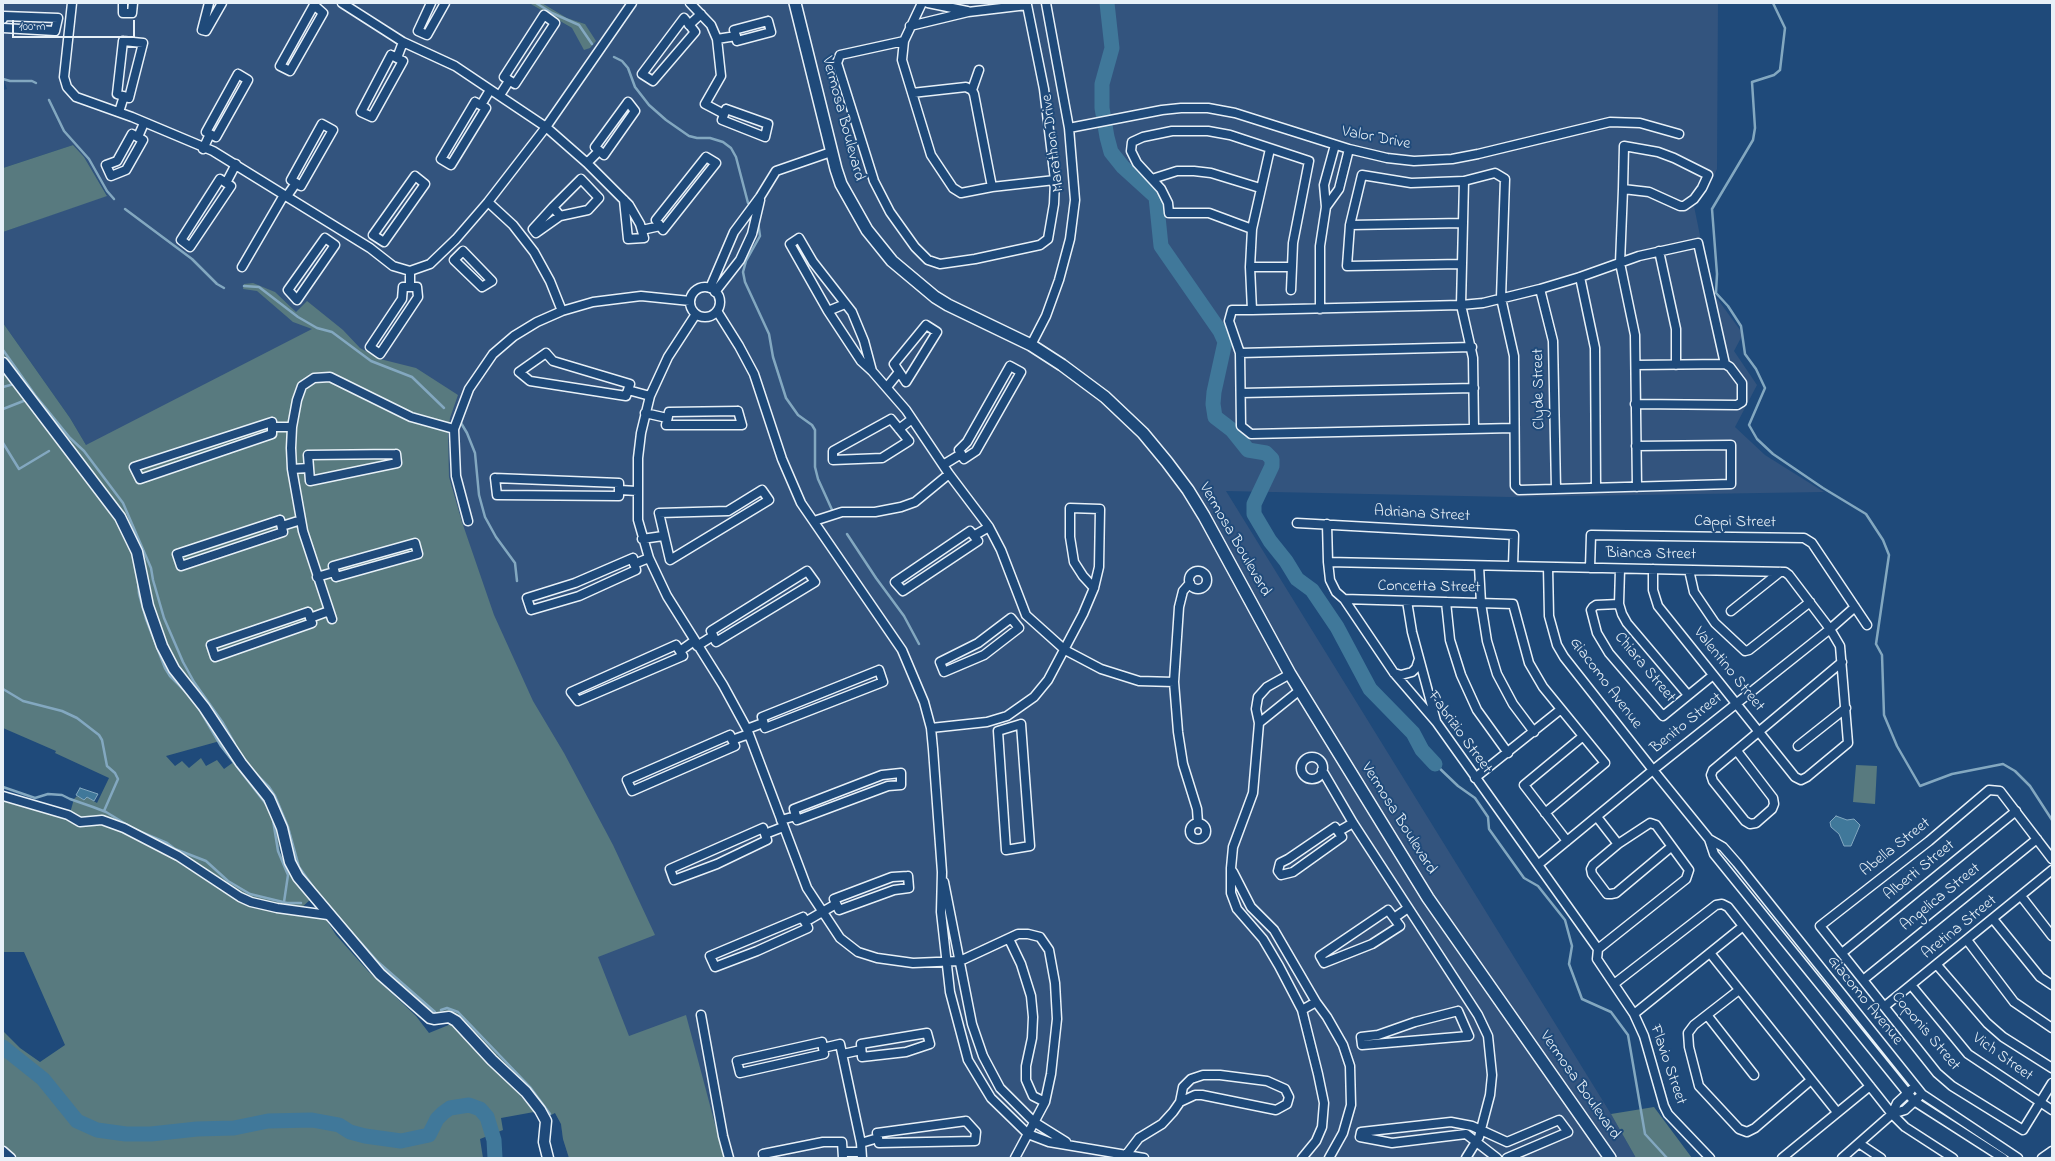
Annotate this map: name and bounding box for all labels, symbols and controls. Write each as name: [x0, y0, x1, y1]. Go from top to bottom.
scale bar: [14, 12, 137, 38]
text: 100 m: [19, 18, 46, 36]
street label: Vermosa Boulevard: [816, 55, 868, 183]
street label: Marathon Drive: [1038, 93, 1070, 193]
street label: Valor Drive: [1340, 123, 1412, 155]
street label: Clyde Street: [1530, 348, 1550, 430]
street label: Vermosa Boulevard: [1194, 480, 1274, 600]
street label: Adriana Street: [1373, 503, 1471, 527]
street label: Cappi Street: [1694, 513, 1776, 533]
street label: Bianca Street: [1606, 545, 1696, 565]
street label: Concetta Street: [1377, 578, 1481, 598]
street label: Valentino Street: [1688, 624, 1768, 716]
street label: Chiara Street: [1609, 629, 1679, 707]
street label: Giacomo Avenue: [1564, 634, 1646, 734]
street label: Fabrizio Street: [1423, 688, 1495, 778]
street label: Benito Street: [1647, 689, 1727, 759]
street label: Vermosa Boulevard: [1356, 760, 1440, 878]
street label: Abella Street: [1857, 815, 1935, 881]
street label: Alberti Street: [1881, 837, 1959, 905]
street label: Angelica Street: [1897, 860, 1985, 936]
street label: Aretina Street: [1919, 892, 2001, 964]
street label: Giacomo Avenue: [1822, 952, 1906, 1050]
street label: Coponis Street: [1886, 989, 1964, 1075]
street label: Flavio Street: [1644, 1022, 1690, 1108]
street label: Vermosa Boulevard: [1534, 1028, 1624, 1144]
street label: Vich Street: [1968, 1030, 2036, 1086]

